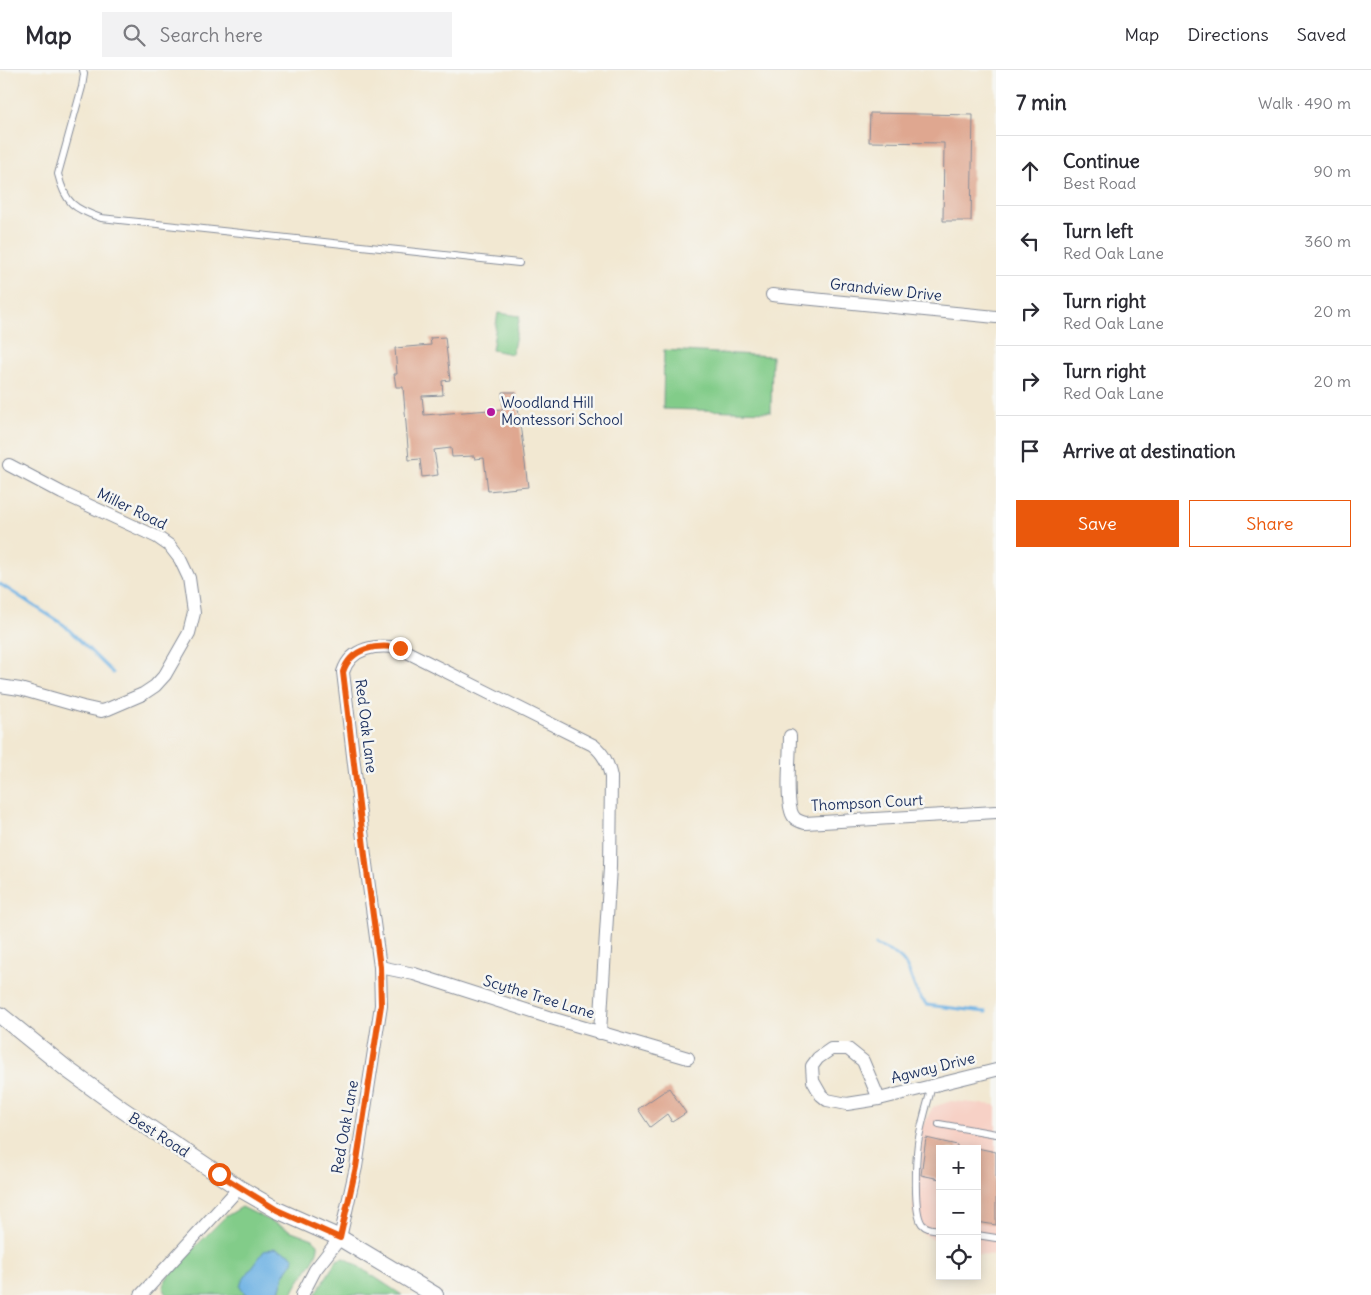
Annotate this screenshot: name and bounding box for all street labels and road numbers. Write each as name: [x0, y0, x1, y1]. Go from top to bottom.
street label: Grandview Drive: [829, 274, 943, 305]
street label: Miller Road: [94, 484, 170, 534]
street label: Red Oak Lane: [351, 678, 382, 774]
street label: Thompson Court: [810, 790, 924, 815]
street label: Scythe Tree Lane: [481, 971, 597, 1022]
street label: Agway Drive: [889, 1048, 977, 1087]
street label: Red Oak Lane: [327, 1079, 362, 1175]
street label: Best Road: [125, 1108, 193, 1161]

